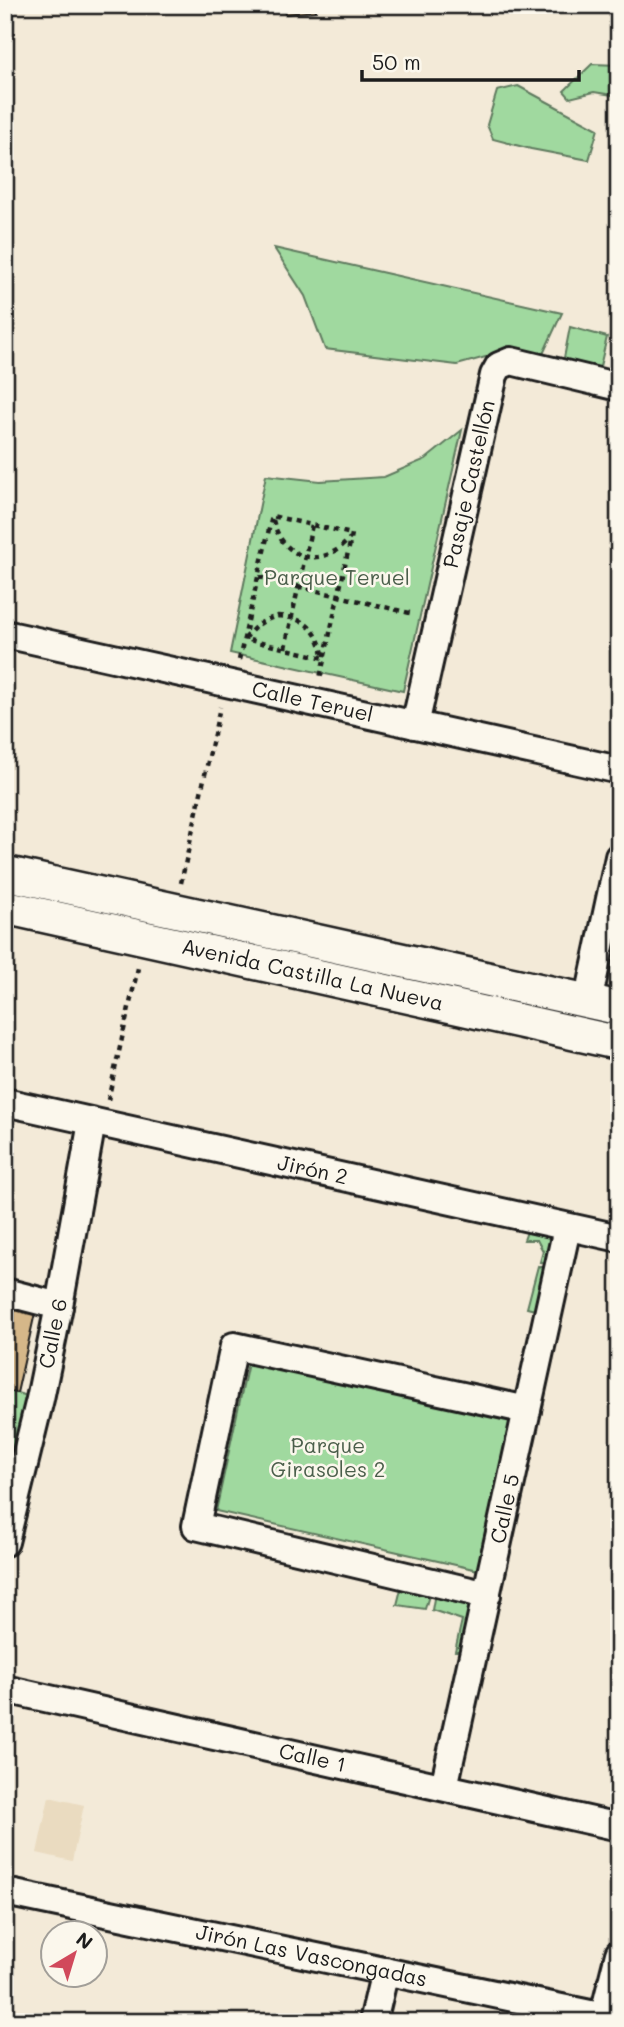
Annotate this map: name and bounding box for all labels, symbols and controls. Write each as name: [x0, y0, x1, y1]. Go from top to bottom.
scale bar: [362, 38, 578, 82]
text: 50 m: [372, 48, 421, 75]
street label: Pasaje Castellón: [436, 397, 500, 570]
park label: Parque Teruel: [264, 563, 410, 590]
street label: Calle Teruel: [250, 674, 376, 727]
street label: Avenida Castilla La Nueva: [179, 932, 446, 1016]
street label: Jirón 2: [275, 1148, 350, 1190]
street label: Calle 6: [32, 1296, 72, 1371]
park label: Parque Girasoles 2: [270, 1431, 386, 1482]
street label: Calle 5: [483, 1471, 525, 1546]
street label: Calle 1: [277, 1736, 349, 1777]
street label: Jirón Las Vascongadas: [194, 1917, 430, 1992]
north arrow: [38, 1918, 108, 1988]
text: N: [71, 1926, 98, 1954]

